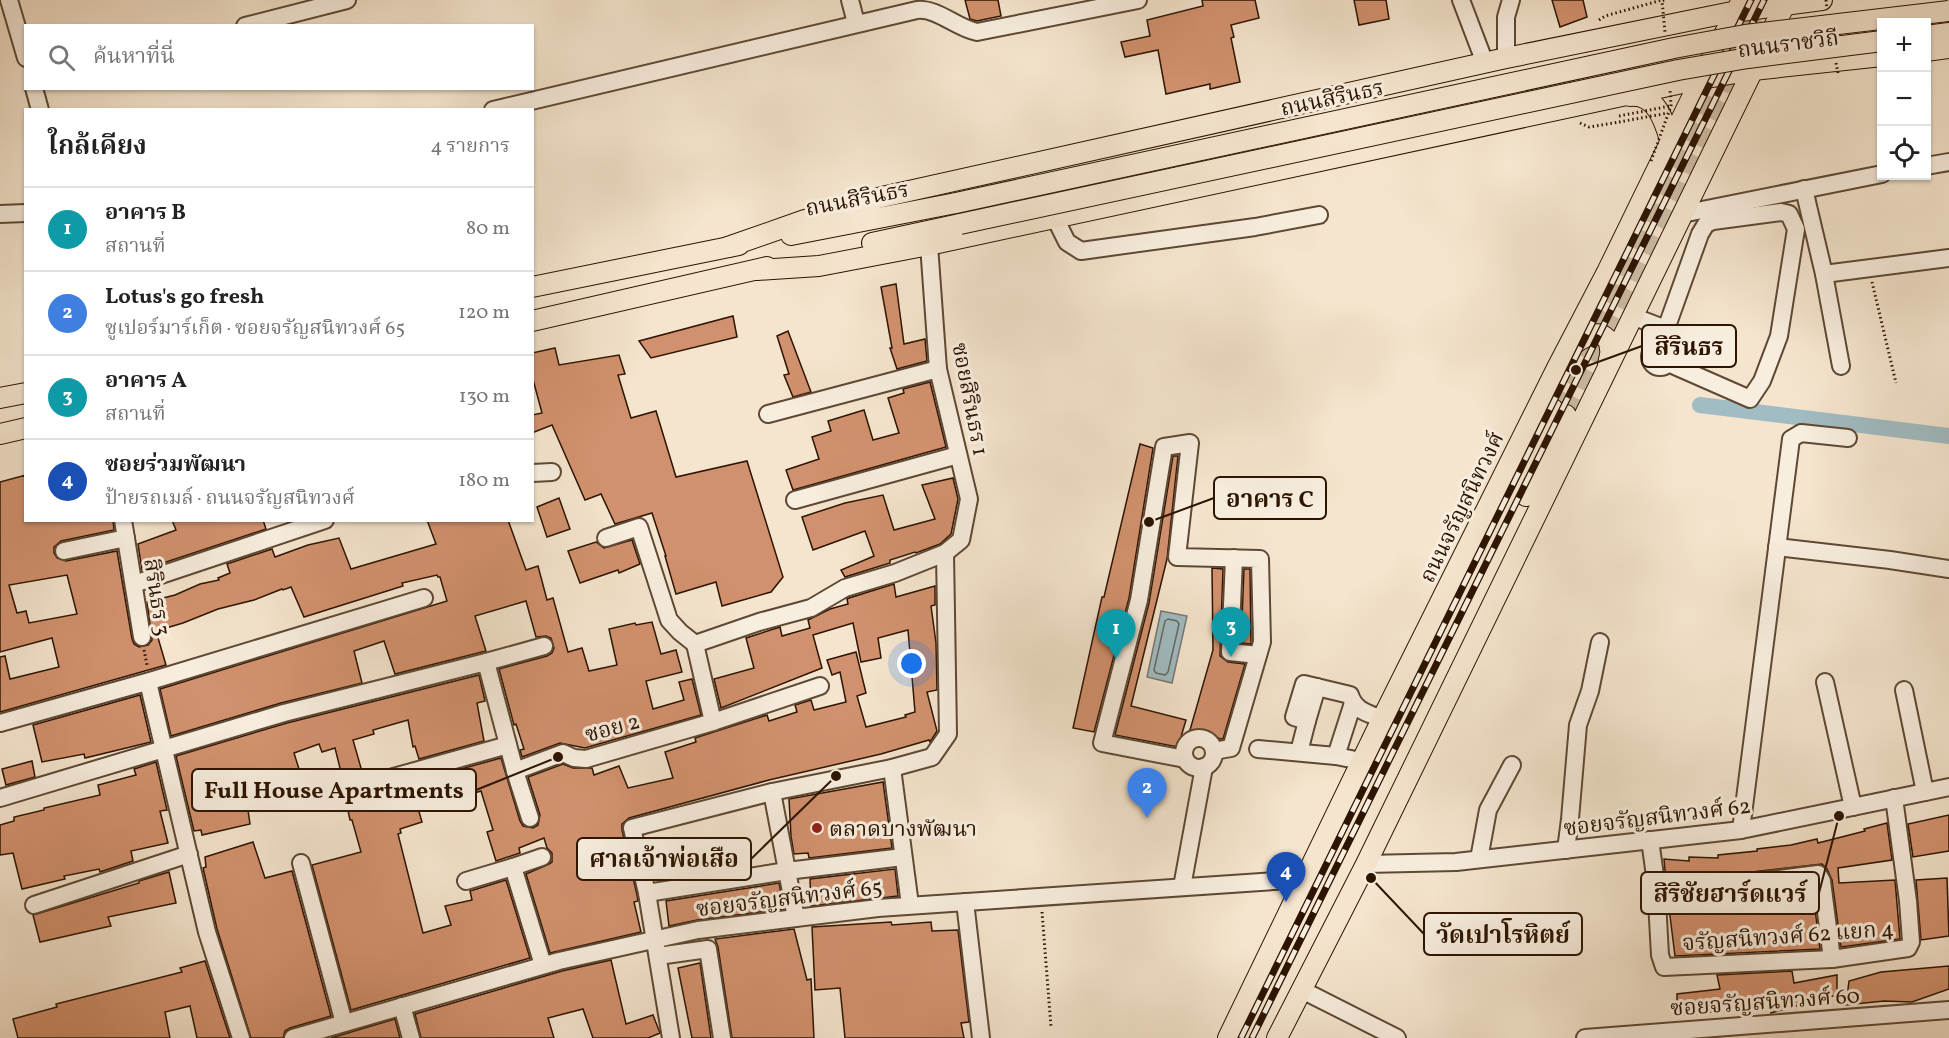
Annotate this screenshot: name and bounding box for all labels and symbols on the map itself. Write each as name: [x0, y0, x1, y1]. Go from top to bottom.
street label: ถนนราชวิถี: [1736, 24, 1841, 67]
street label: ถนนสิรินธร: [1278, 73, 1387, 126]
street label: ถนนสิรินธร: [803, 175, 912, 226]
callout: สิรินธร: [1642, 325, 1736, 367]
text: สิรินธร: [1654, 332, 1724, 366]
street label: ซอยสิรินธร 1: [942, 340, 995, 459]
street label: ถนนจรัญสนิทวงศ์: [1413, 427, 1513, 589]
callout: อาคาร C: [1214, 477, 1326, 519]
text: อาคาร C: [1226, 484, 1314, 518]
street label: สิรินธร 3: [134, 556, 177, 638]
pin: 3: [1212, 608, 1250, 657]
pin: 1: [1096, 610, 1136, 659]
your location: [897, 649, 926, 678]
street label: ซอย 2: [582, 707, 643, 752]
pin: 2: [1128, 768, 1166, 818]
callout: Full House Apartments: [192, 769, 476, 811]
text: Full House Apartments: [204, 775, 464, 809]
street label: ซอยจรัญสนิทวงศ์ 62: [1562, 792, 1753, 845]
place label: ตลาดบางพัฒนา: [829, 815, 977, 846]
marker: ตลาดบางพัฒนา: [810, 821, 824, 835]
callout: ศาลเจ้าพ่อเสือ: [577, 838, 751, 880]
text: ศาลเจ้าพ่อเสือ: [589, 844, 739, 878]
pin: 4: [1266, 852, 1306, 902]
callout: สิริชัยฮาร์ดแวร์: [1641, 872, 1819, 914]
street label: ซอยจรัญสนิทวงศ์ 65: [695, 873, 884, 926]
text: สิริชัยฮาร์ดแวร์: [1653, 879, 1809, 913]
callout: วัดเปาโรหิตย์: [1424, 913, 1582, 955]
street label: จรัญสนิทวงศ์ 62 แยก 4: [1681, 915, 1895, 960]
text: วัดเปาโรหิตย์: [1436, 918, 1571, 954]
street label: ซอยจรัญสนิทวงศ์ 60: [1669, 981, 1861, 1026]

